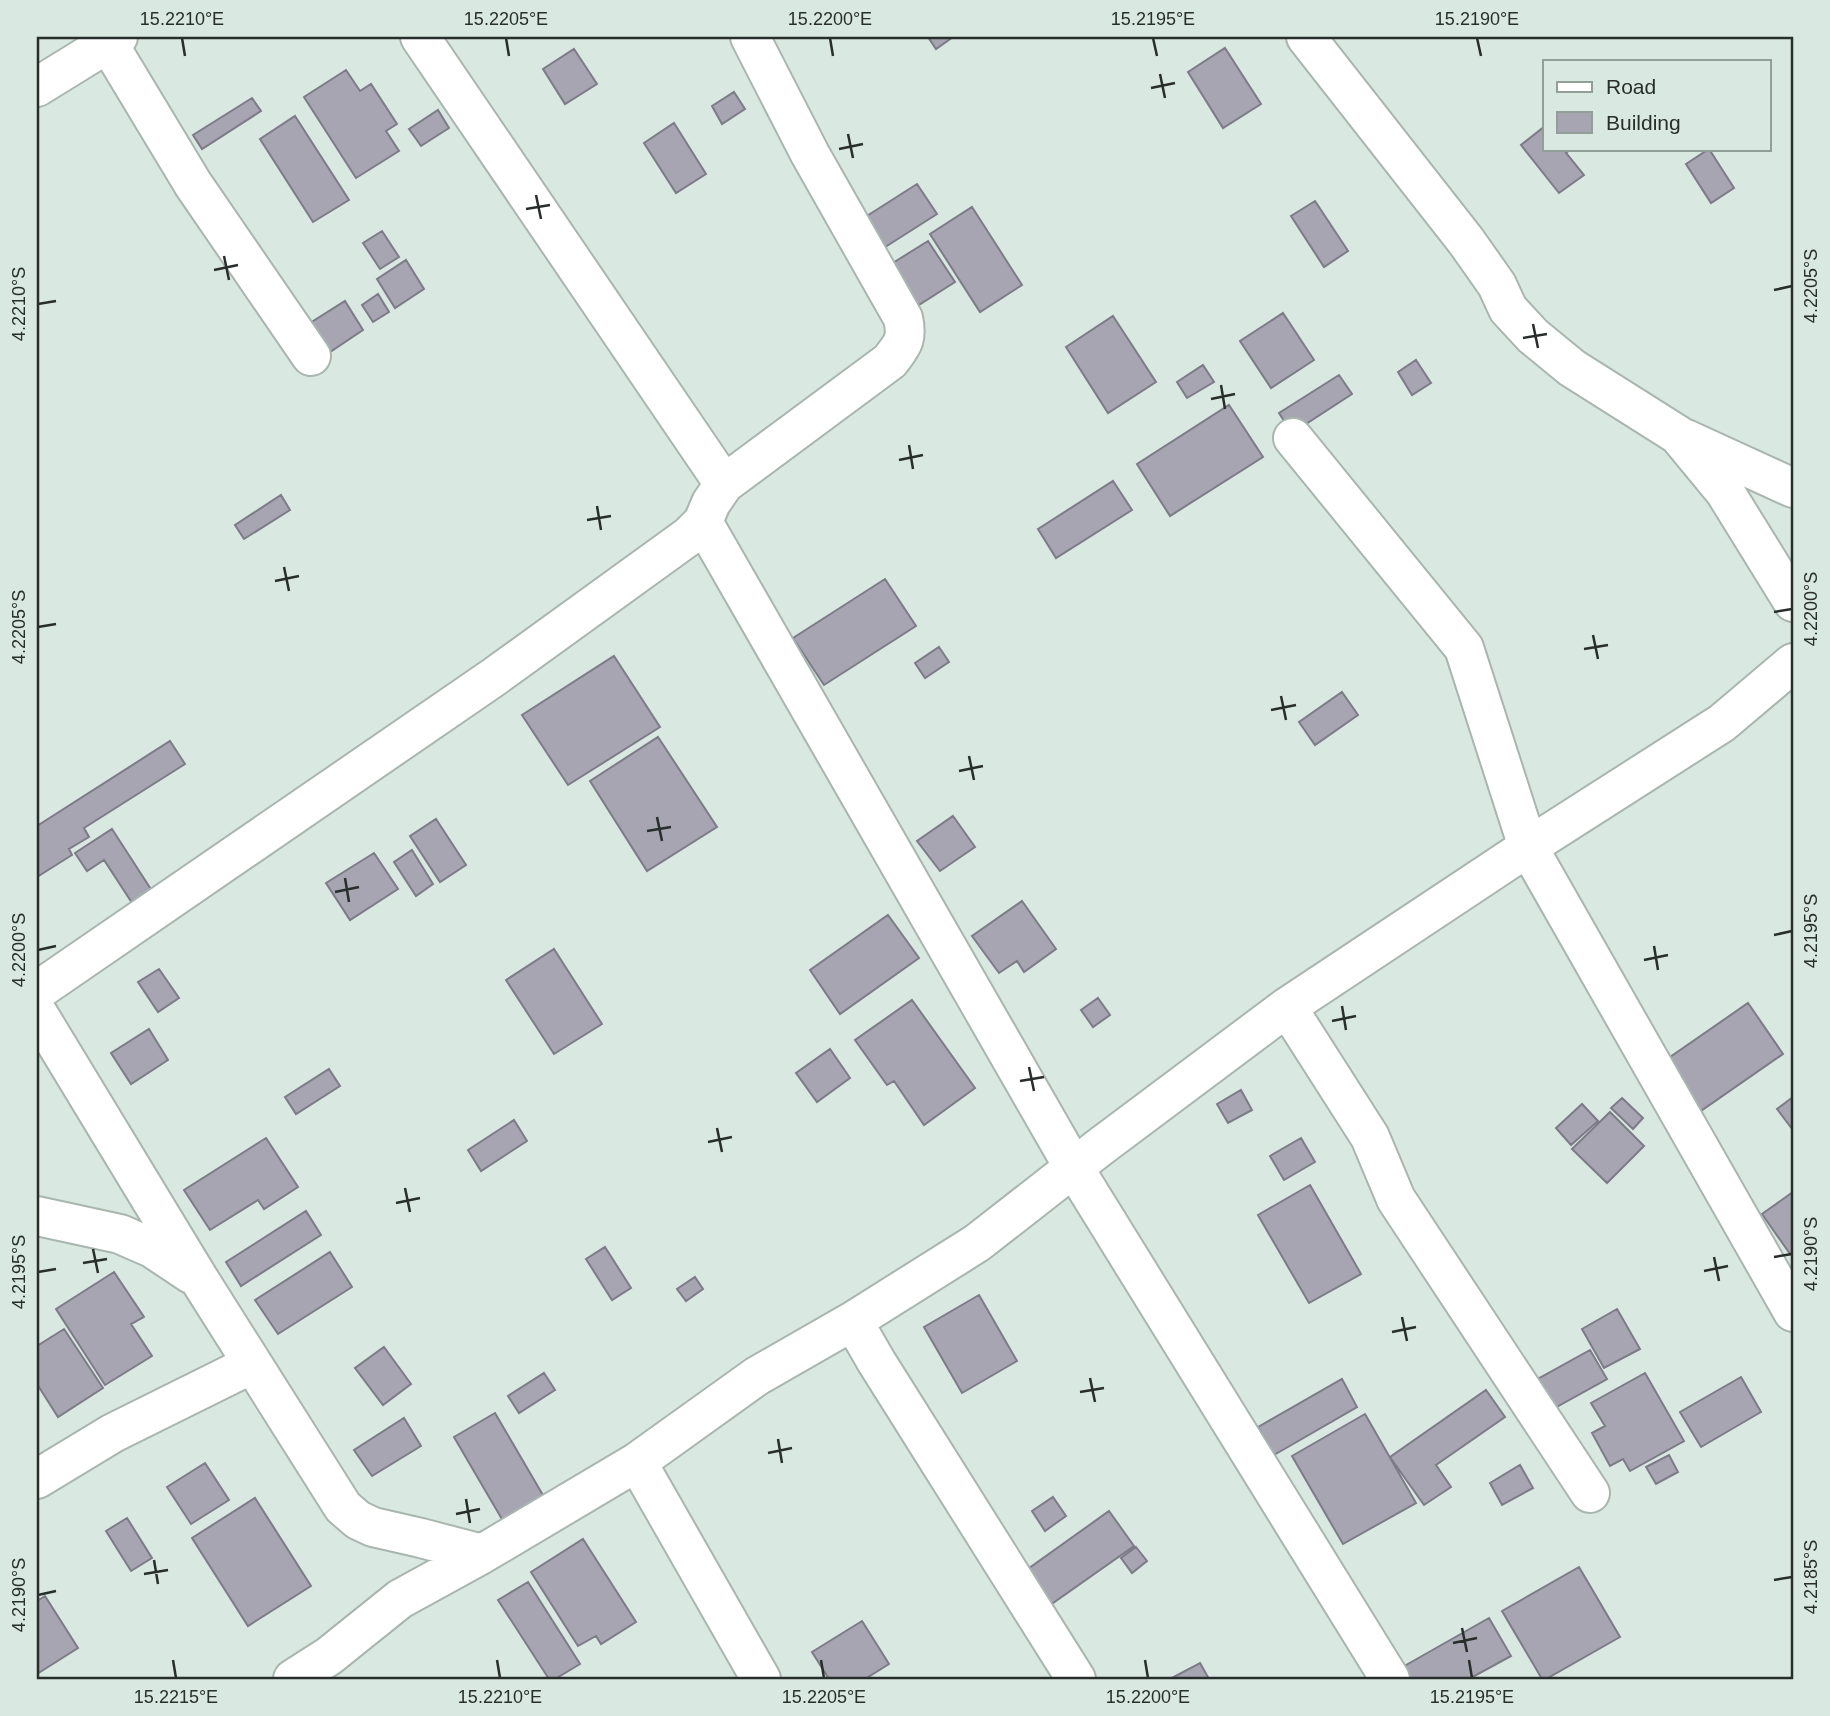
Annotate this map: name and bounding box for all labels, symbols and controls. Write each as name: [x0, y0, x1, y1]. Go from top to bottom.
text: 15.2210°E: [140, 9, 224, 29]
text: 15.2205°E: [464, 9, 548, 29]
text: 15.2200°E: [788, 9, 872, 29]
text: 15.2195°E: [1111, 9, 1195, 29]
text: 15.2190°E: [1435, 9, 1519, 29]
legend: [1543, 60, 1770, 150]
text: Road: [1606, 75, 1656, 98]
text: Building: [1606, 111, 1681, 134]
text: 4.2205°S: [1801, 249, 1821, 323]
text: 4.2210°S: [9, 267, 29, 341]
text: 4.2200°S: [1801, 572, 1821, 646]
text: 4.2205°S: [9, 590, 29, 664]
text: 4.2195°S: [1801, 894, 1821, 968]
text: 4.2200°S: [9, 913, 29, 987]
text: 4.2190°S: [1801, 1217, 1821, 1291]
text: 4.2195°S: [9, 1235, 29, 1309]
text: 4.2185°S: [1801, 1540, 1821, 1614]
text: 4.2190°S: [9, 1558, 29, 1632]
text: 15.2215°E: [134, 1687, 218, 1707]
text: 15.2210°E: [458, 1687, 542, 1707]
text: 15.2205°E: [782, 1687, 866, 1707]
text: 15.2200°E: [1106, 1687, 1190, 1707]
text: 15.2195°E: [1430, 1687, 1514, 1707]

